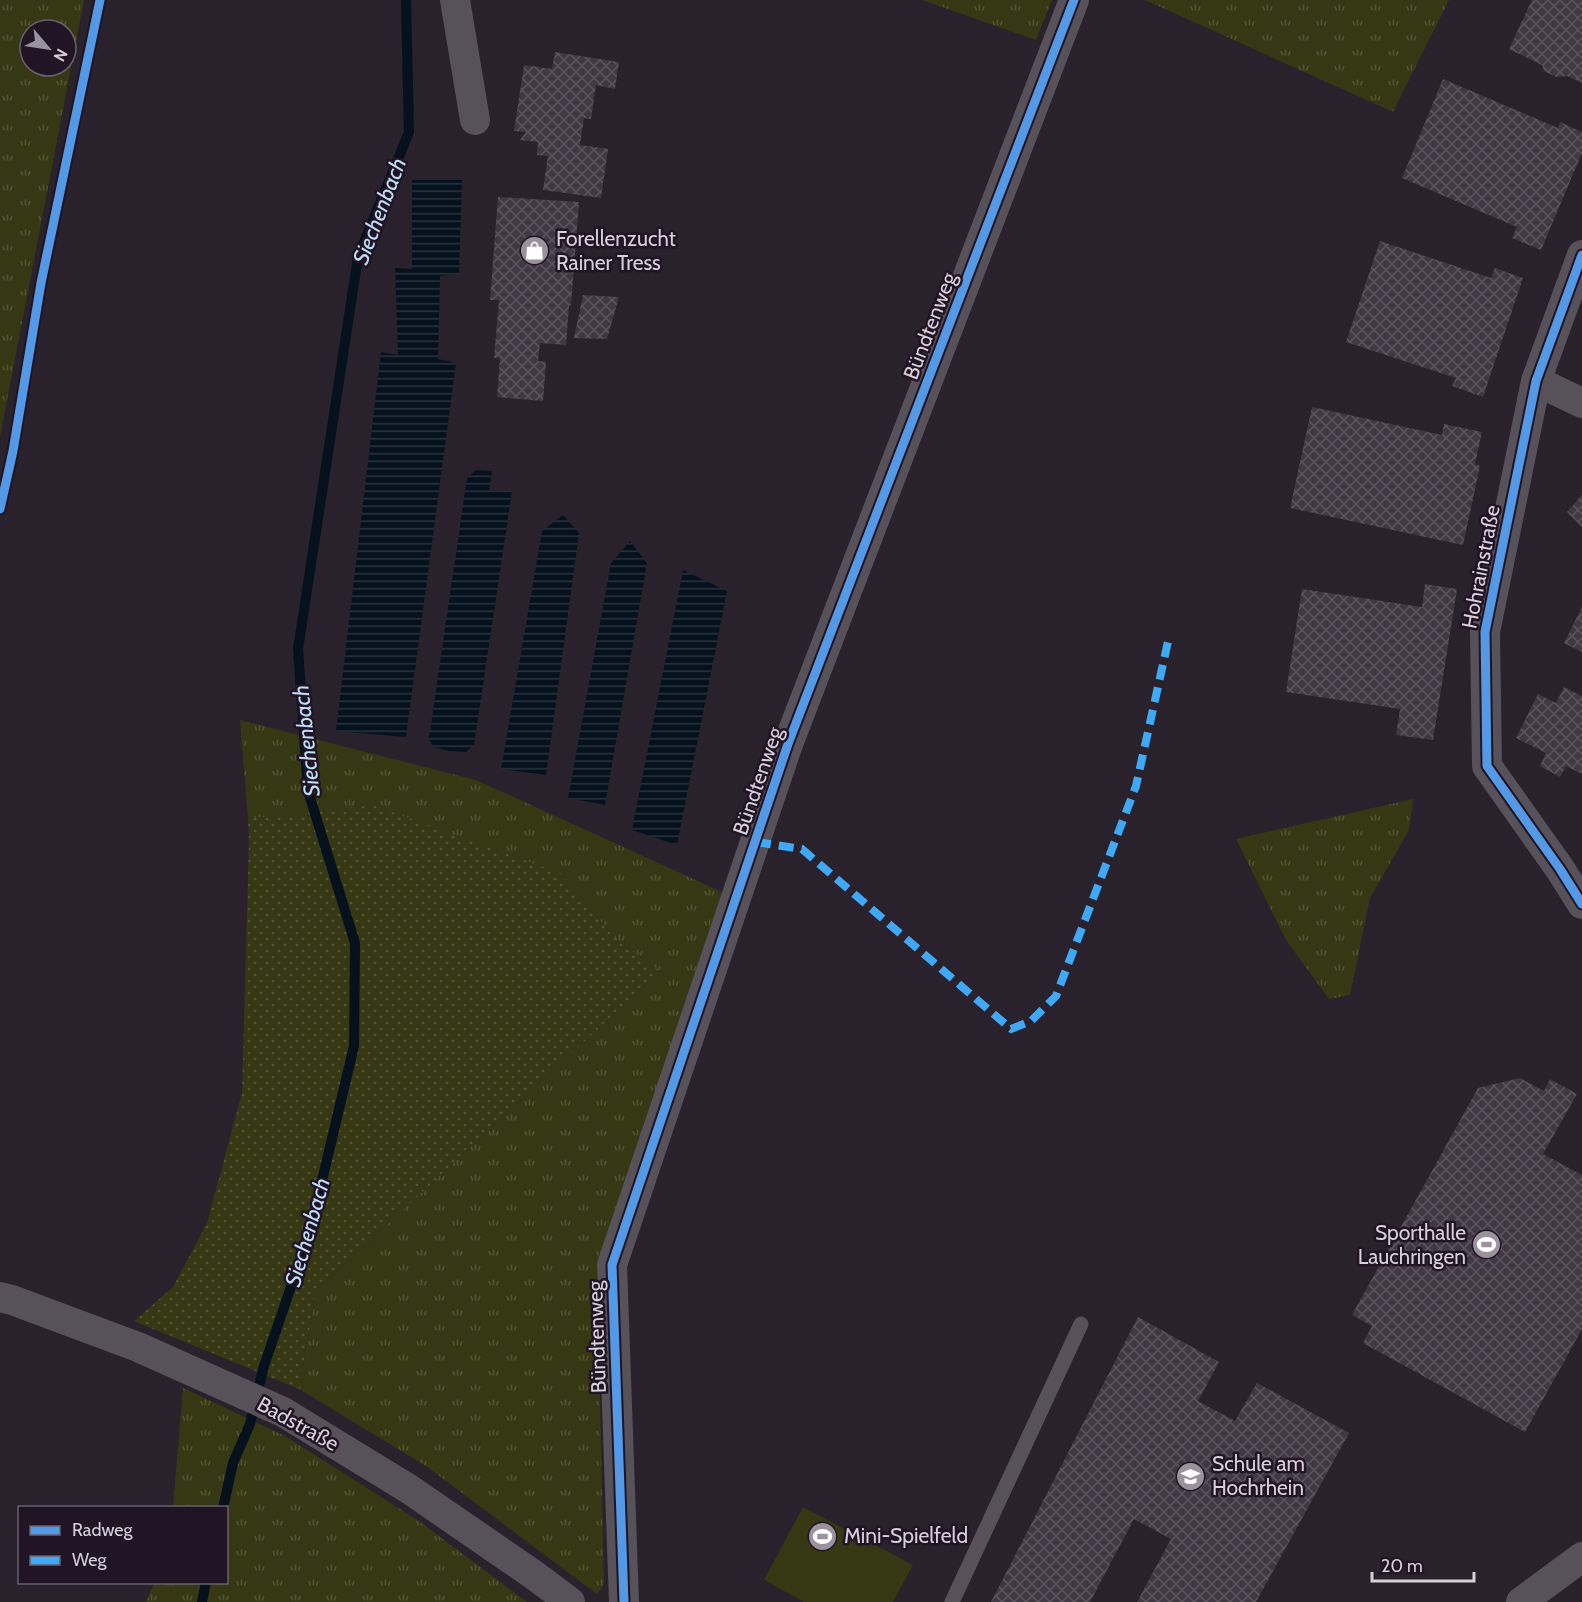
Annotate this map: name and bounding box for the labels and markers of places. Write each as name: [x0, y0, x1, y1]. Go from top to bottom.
place label: Forellenzucht Rainer Tress: [556, 226, 676, 275]
shop icon: Forellenzucht Rainer Tress: [519, 235, 551, 267]
place label: Sporthalle Lauchringen: [1358, 1220, 1466, 1269]
sports icon: Sporthalle Lauchringen: [1471, 1229, 1503, 1261]
place label: Schule am Hochrhein: [1212, 1451, 1305, 1500]
school or university icon: Schule am Hochrhein: [1175, 1460, 1207, 1492]
sports icon: Mini-Spielfeld: [807, 1520, 839, 1552]
place label: Mini-Spielfeld: [844, 1523, 968, 1548]

